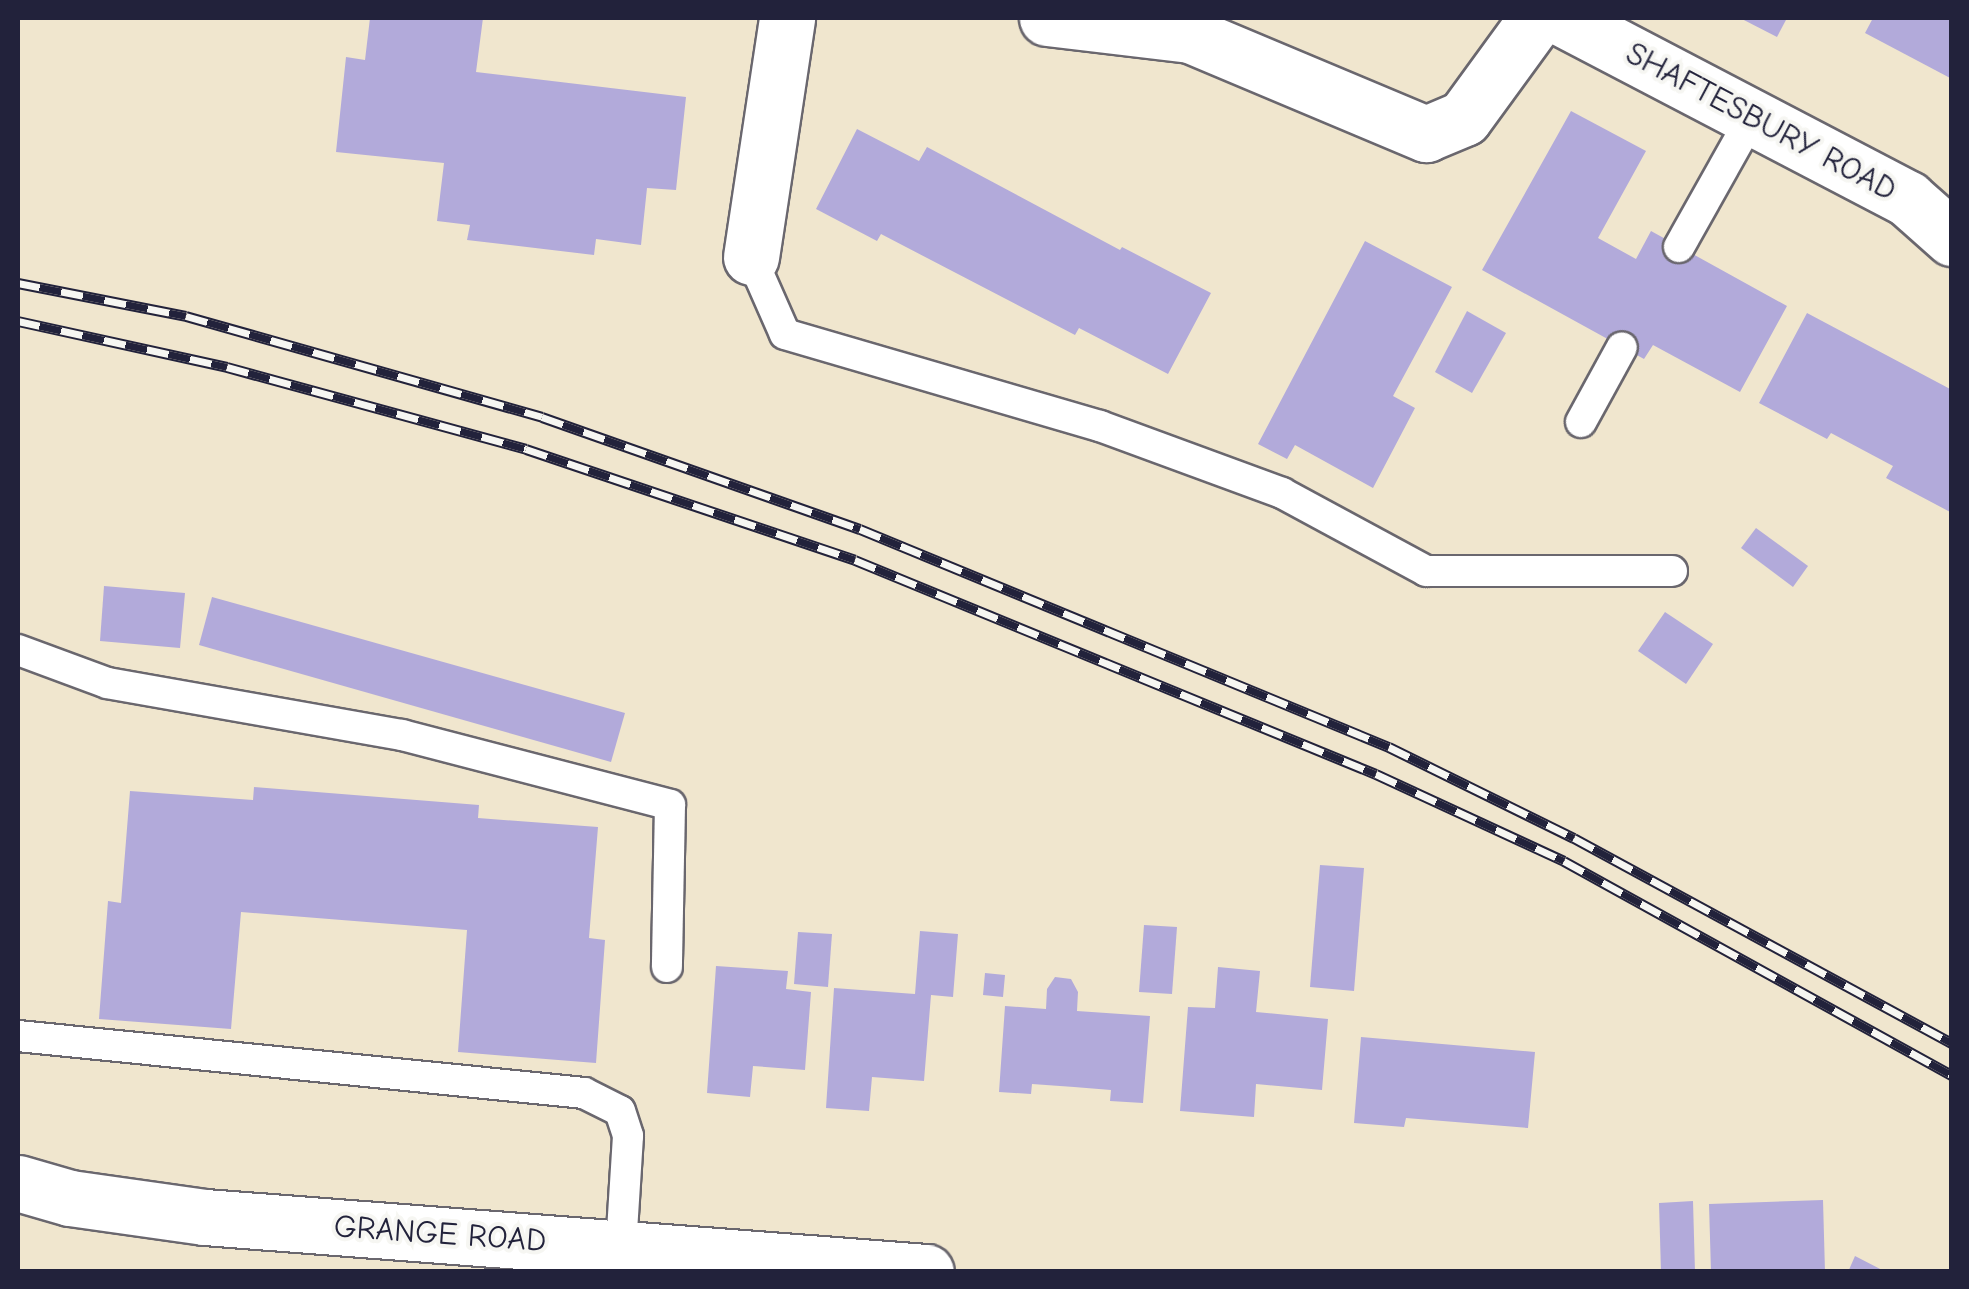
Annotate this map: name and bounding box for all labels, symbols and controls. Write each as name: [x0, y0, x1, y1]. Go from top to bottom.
street label: SHAFTESBURY ROAD: [1619, 34, 1903, 210]
street label: GRANGE ROAD: [332, 1207, 548, 1261]

